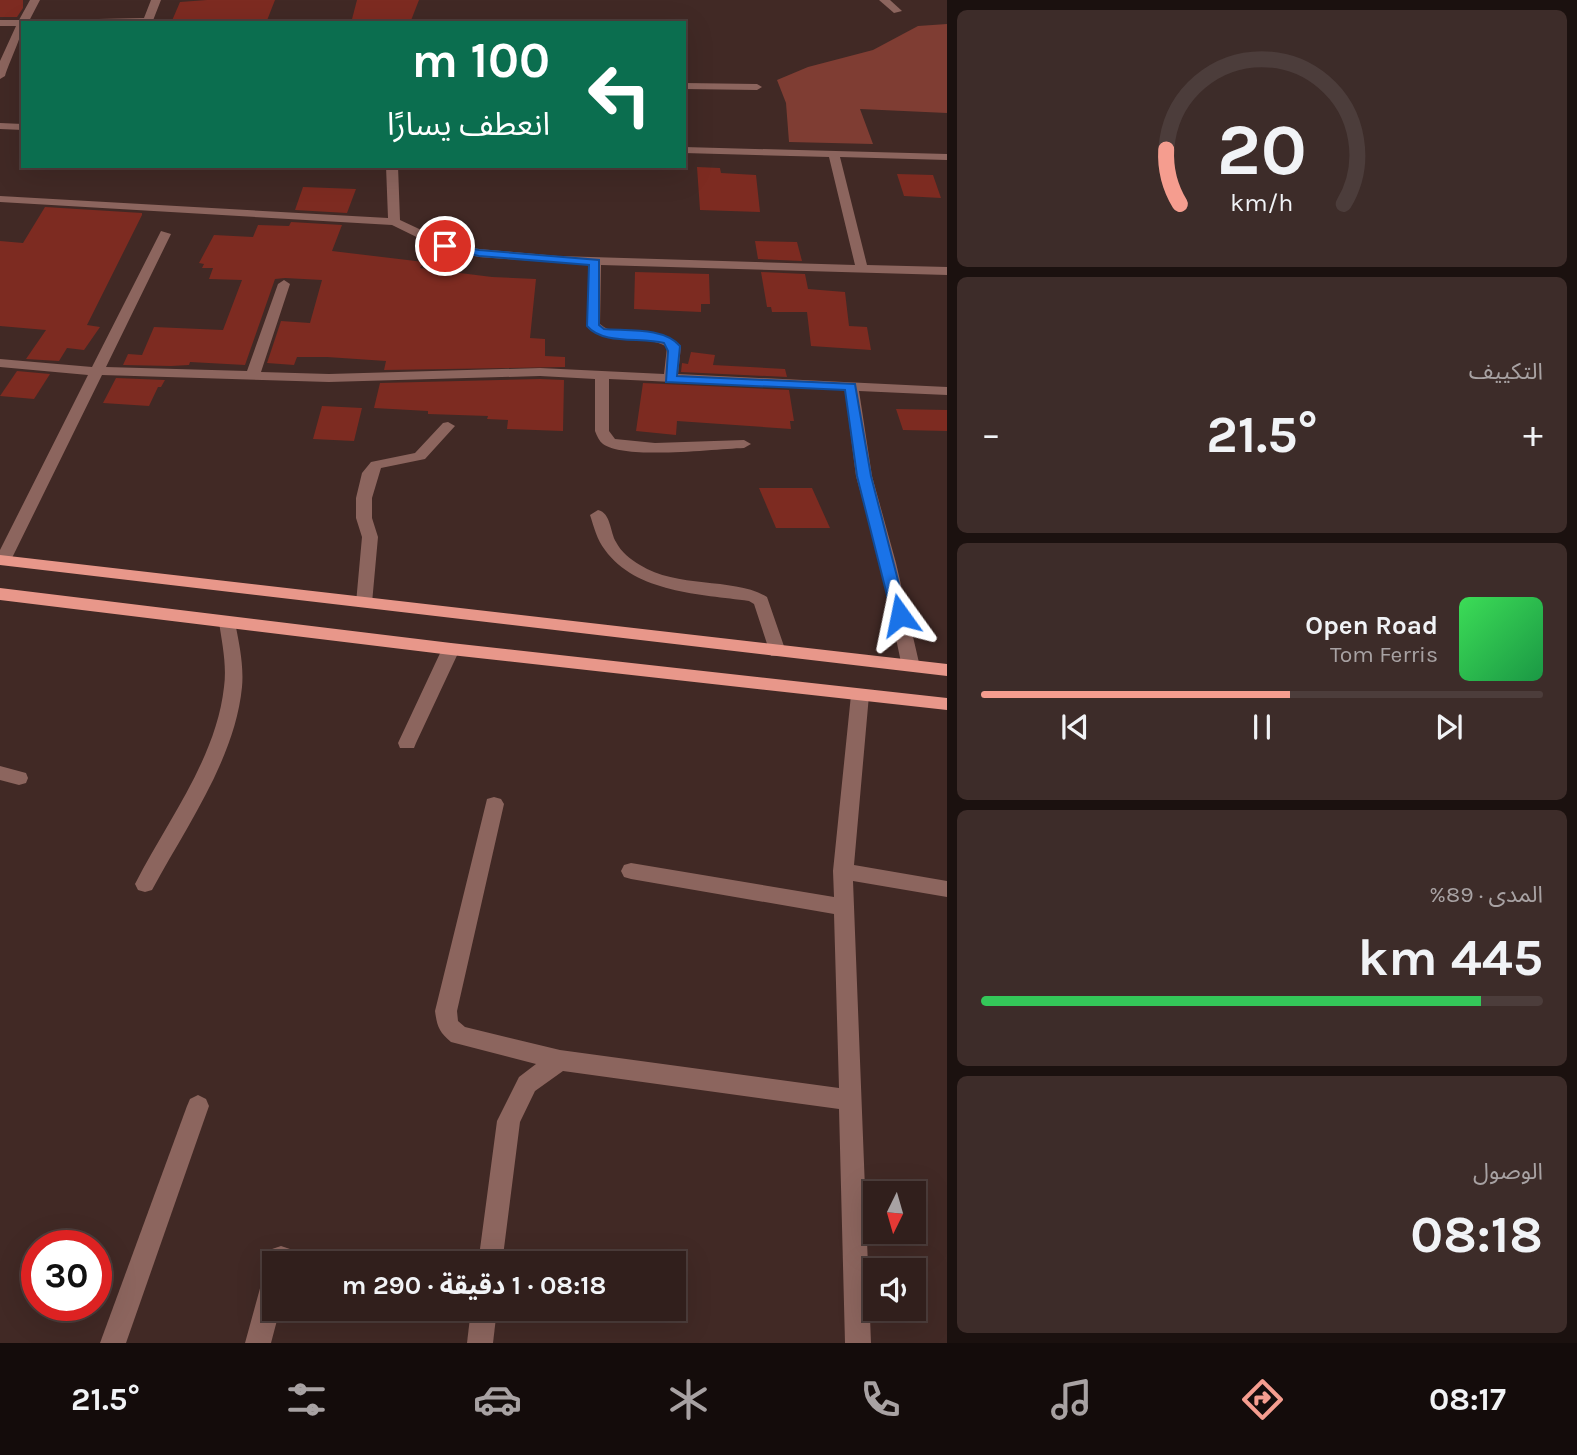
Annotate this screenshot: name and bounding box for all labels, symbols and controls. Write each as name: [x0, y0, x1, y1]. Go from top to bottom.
text: 100 m: [412, 32, 550, 89]
icon: left: [574, 49, 665, 140]
text: انعطف يسارًا: [387, 106, 550, 143]
text: 20: [1217, 108, 1307, 193]
text: km/h: [1230, 188, 1294, 217]
pin: [415, 216, 475, 276]
icon: arrive: [426, 227, 464, 265]
text: التكييف: [1469, 358, 1543, 385]
text: 21.5°: [1206, 404, 1318, 465]
text: −: [981, 412, 1001, 457]
text: +: [1523, 412, 1543, 457]
position arrow: [863, 578, 937, 652]
text: Open Road: [1305, 610, 1438, 641]
text: Tom Ferris: [1330, 641, 1438, 668]
icon: previous: [1056, 708, 1094, 746]
icon: pause: [1243, 708, 1281, 746]
icon: next: [1430, 708, 1468, 746]
text: المدى · 89%: [1429, 881, 1543, 908]
text: 445 km: [1358, 927, 1543, 988]
text: الوصول: [1473, 1158, 1543, 1185]
north arrow: [863, 1181, 926, 1244]
map controls: [863, 1181, 926, 1321]
text: 08:18: [1410, 1204, 1543, 1265]
speed limit sign: 30: [21, 1230, 112, 1321]
button: sound: [863, 1258, 926, 1321]
text: 08:18 · 1 دقيقة · 290 m: [342, 1270, 606, 1301]
icon: filters: [282, 1375, 331, 1424]
icon: car: [473, 1375, 522, 1424]
icon: climate: [664, 1375, 713, 1424]
icon: phone: [856, 1375, 905, 1424]
icon: music: [1047, 1375, 1096, 1424]
icon: directions: [1238, 1375, 1287, 1424]
text: 21.5°: [71, 1381, 140, 1418]
text: 08:17: [1429, 1381, 1506, 1418]

